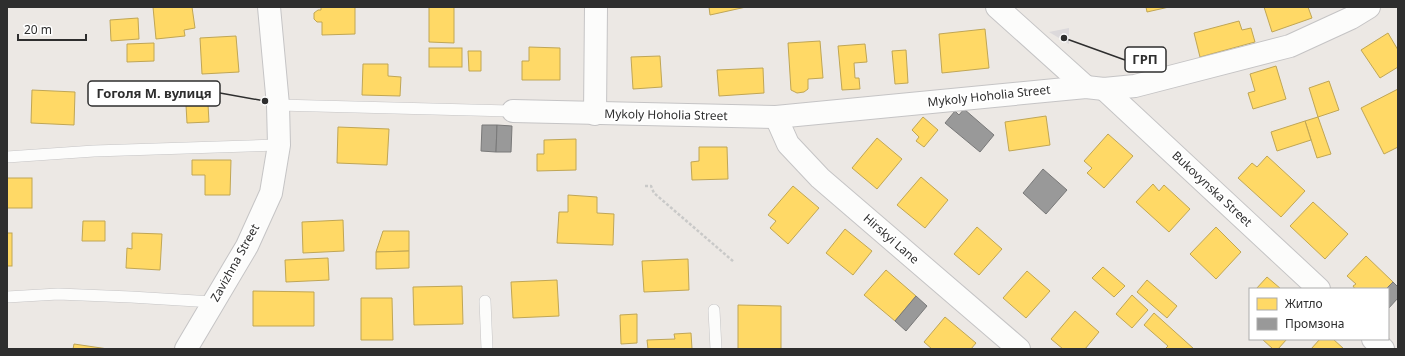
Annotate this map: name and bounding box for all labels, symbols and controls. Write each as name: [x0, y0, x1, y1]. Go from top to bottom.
scale bar: [18, 16, 86, 42]
text: 20 m: [24, 21, 52, 38]
callout: ГРП: [1125, 47, 1166, 72]
text: ГРП: [1132, 50, 1158, 68]
callout: Гоголя М. вулиця: [88, 81, 220, 106]
street label: Mykoly Hoholia Street: [927, 81, 1052, 110]
text: Гоголя М. вулиця: [96, 84, 212, 102]
street label: Mykoly Hoholia Street: [604, 105, 729, 124]
street label: Bukovynska Street: [1169, 147, 1257, 231]
street label: Hirskyi Lane: [860, 210, 923, 268]
street label: Zavizhna Street: [206, 220, 263, 305]
legend: [1249, 288, 1389, 340]
text: Житло: [1285, 295, 1323, 312]
text: Промзона: [1285, 315, 1344, 332]

